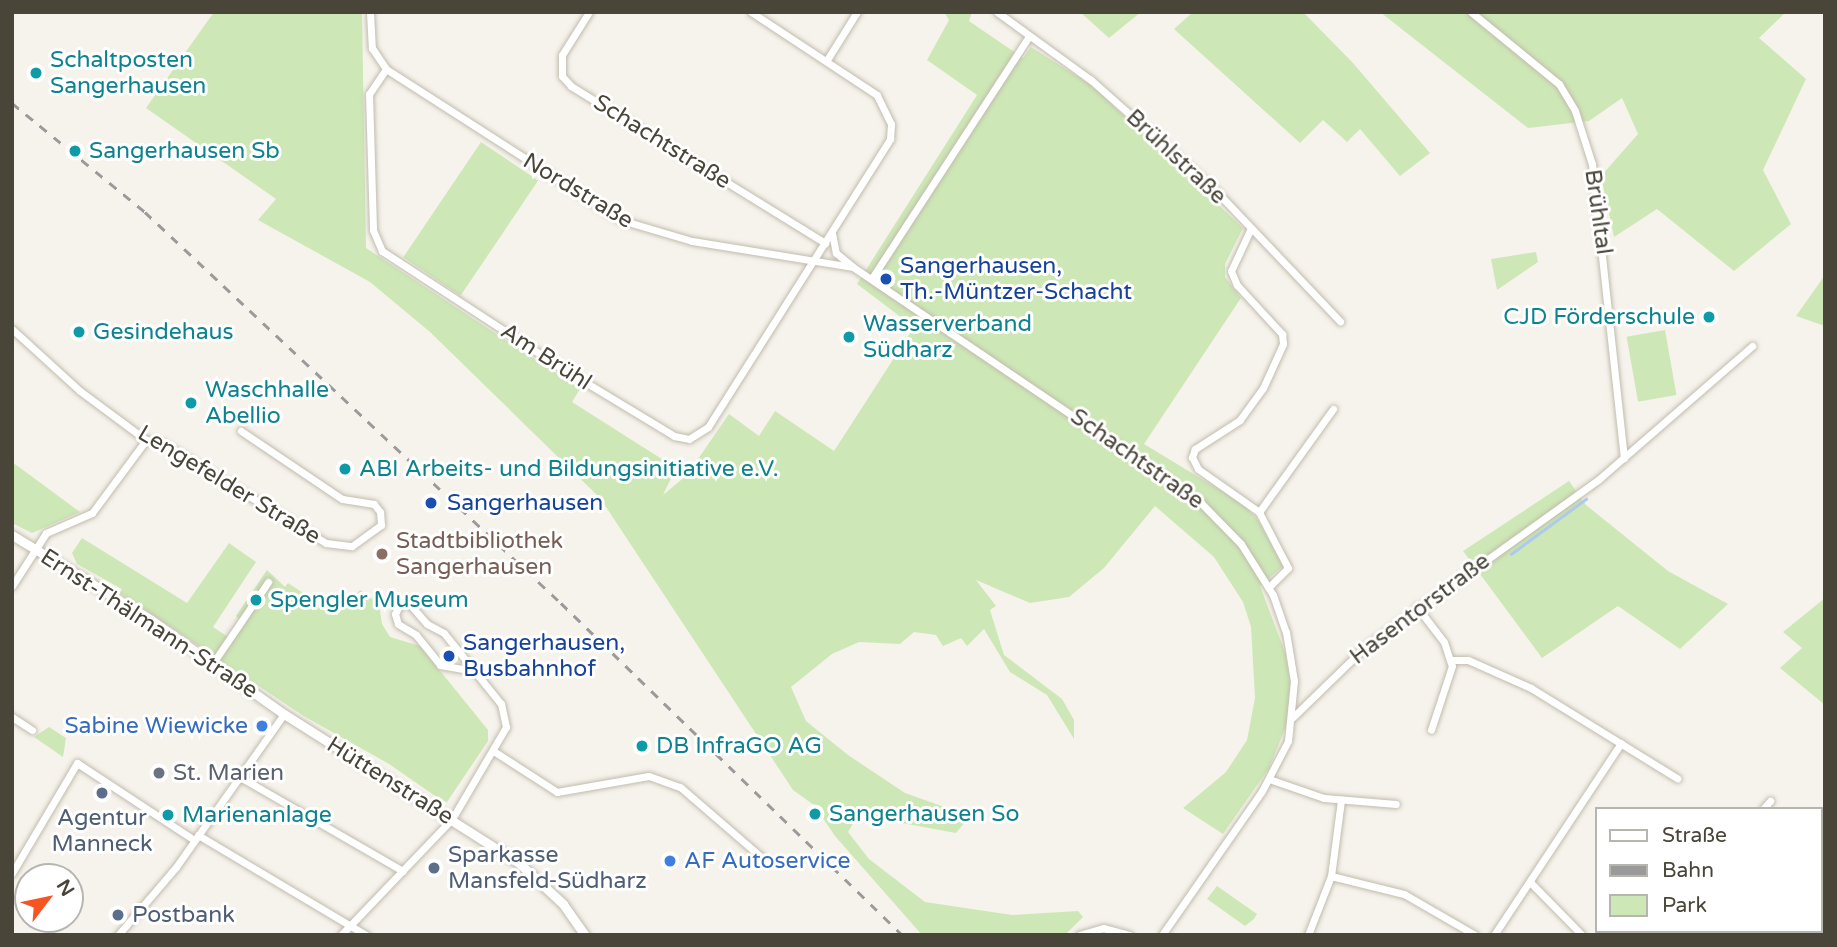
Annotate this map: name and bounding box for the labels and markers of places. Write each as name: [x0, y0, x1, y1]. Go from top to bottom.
place label: Schaltposten Sangerhausen: [50, 46, 206, 100]
marker: Schaltposten Sangerhausen: [28, 65, 44, 81]
place label: Sangerhausen Sb: [89, 137, 280, 165]
marker: Sangerhausen Sb: [67, 143, 83, 159]
place label: Sangerhausen, Th.-Müntzer-Schacht: [900, 252, 1132, 306]
marker: Sangerhausen, Th.-Müntzer-Schacht: [878, 271, 894, 287]
place label: CJD Förderschule: [1503, 303, 1695, 331]
marker: CJD Förderschule: [1701, 309, 1717, 325]
place label: Wasserverband Südharz: [863, 310, 1032, 364]
place label: Gesindehaus: [93, 318, 234, 346]
marker: Gesindehaus: [71, 324, 87, 340]
marker: Wasserverband Südharz: [841, 329, 857, 345]
place label: Waschhalle Abellio: [205, 376, 329, 430]
marker: Waschhalle Abellio: [183, 395, 199, 411]
place label: ABI Arbeits- und Bildungsinitiative e.V.: [359, 455, 779, 483]
marker: ABI Arbeits- und Bildungsinitiative e.V.: [337, 461, 353, 477]
place label: Sangerhausen: [447, 489, 603, 517]
marker: Sangerhausen: [421, 493, 441, 513]
place label: Stadtbibliothek Sangerhausen: [396, 527, 563, 581]
marker: Stadtbibliothek Sangerhausen: [374, 546, 390, 562]
place label: Spengler Museum: [270, 586, 469, 614]
marker: Spengler Museum: [248, 592, 264, 608]
place label: Sangerhausen, Busbahnhof: [463, 629, 625, 683]
marker: Sangerhausen, Busbahnhof: [441, 648, 457, 664]
place label: Sabine Wiewicke: [64, 712, 248, 740]
marker: Sabine Wiewicke: [254, 718, 270, 734]
place label: DB InfraGO AG: [656, 732, 822, 760]
marker: DB InfraGO AG: [634, 738, 650, 754]
place label: St. Marien: [173, 759, 284, 787]
marker: St. Marien: [151, 765, 167, 781]
marker: Agentur Manneck: [94, 785, 110, 801]
place label: Sangerhausen So: [829, 800, 1019, 828]
place label: Marienanlage: [182, 801, 332, 829]
place label: Agentur Manneck: [52, 804, 152, 858]
marker: Sangerhausen So: [807, 806, 823, 822]
marker: Marienanlage: [160, 807, 176, 823]
place label: Sparkasse Mansfeld-Südharz: [448, 841, 647, 895]
place label: AF Autoservice: [684, 847, 851, 875]
marker: AF Autoservice: [662, 853, 678, 869]
marker: Sparkasse Mansfeld-Südharz: [426, 860, 442, 876]
place label: Postbank: [132, 901, 235, 929]
marker: Postbank: [110, 907, 126, 923]

